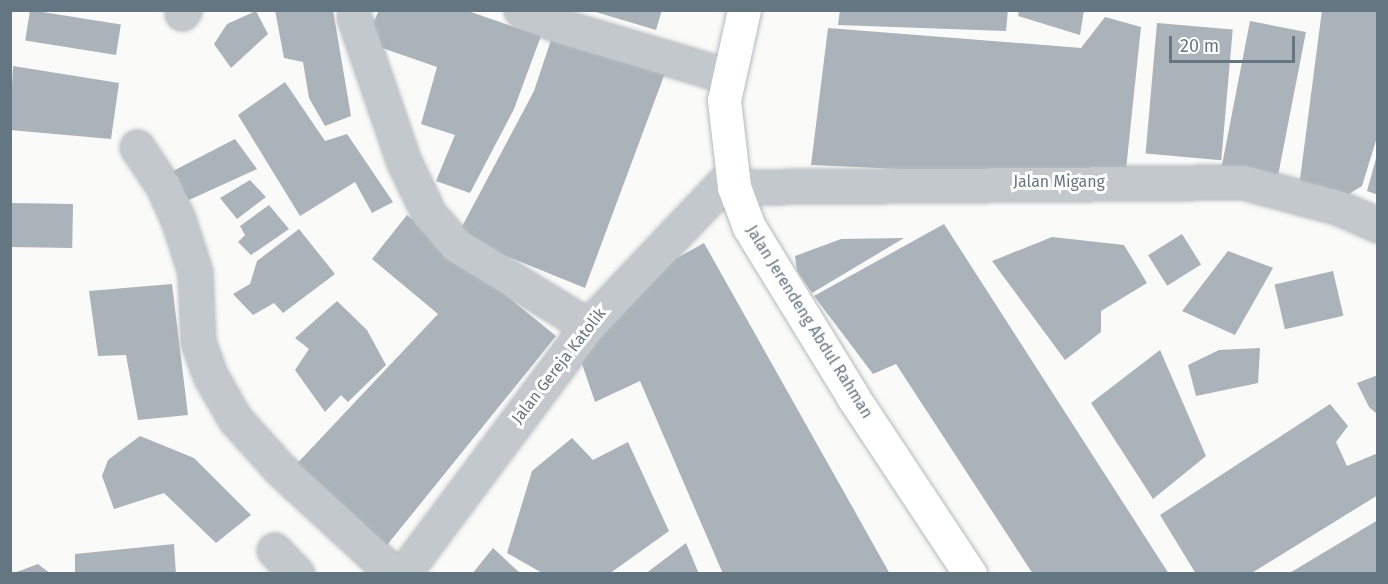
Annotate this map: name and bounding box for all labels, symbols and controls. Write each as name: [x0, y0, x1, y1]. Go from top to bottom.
scale bar: [1172, 24, 1298, 62]
text: 20 m: [1180, 35, 1219, 57]
street label: Jalan Migang: [1013, 172, 1105, 192]
street label: Jalan Jerendeng Abdul Rahman: [742, 222, 876, 422]
street label: Jalan Gereja Katolik: [508, 304, 610, 428]

